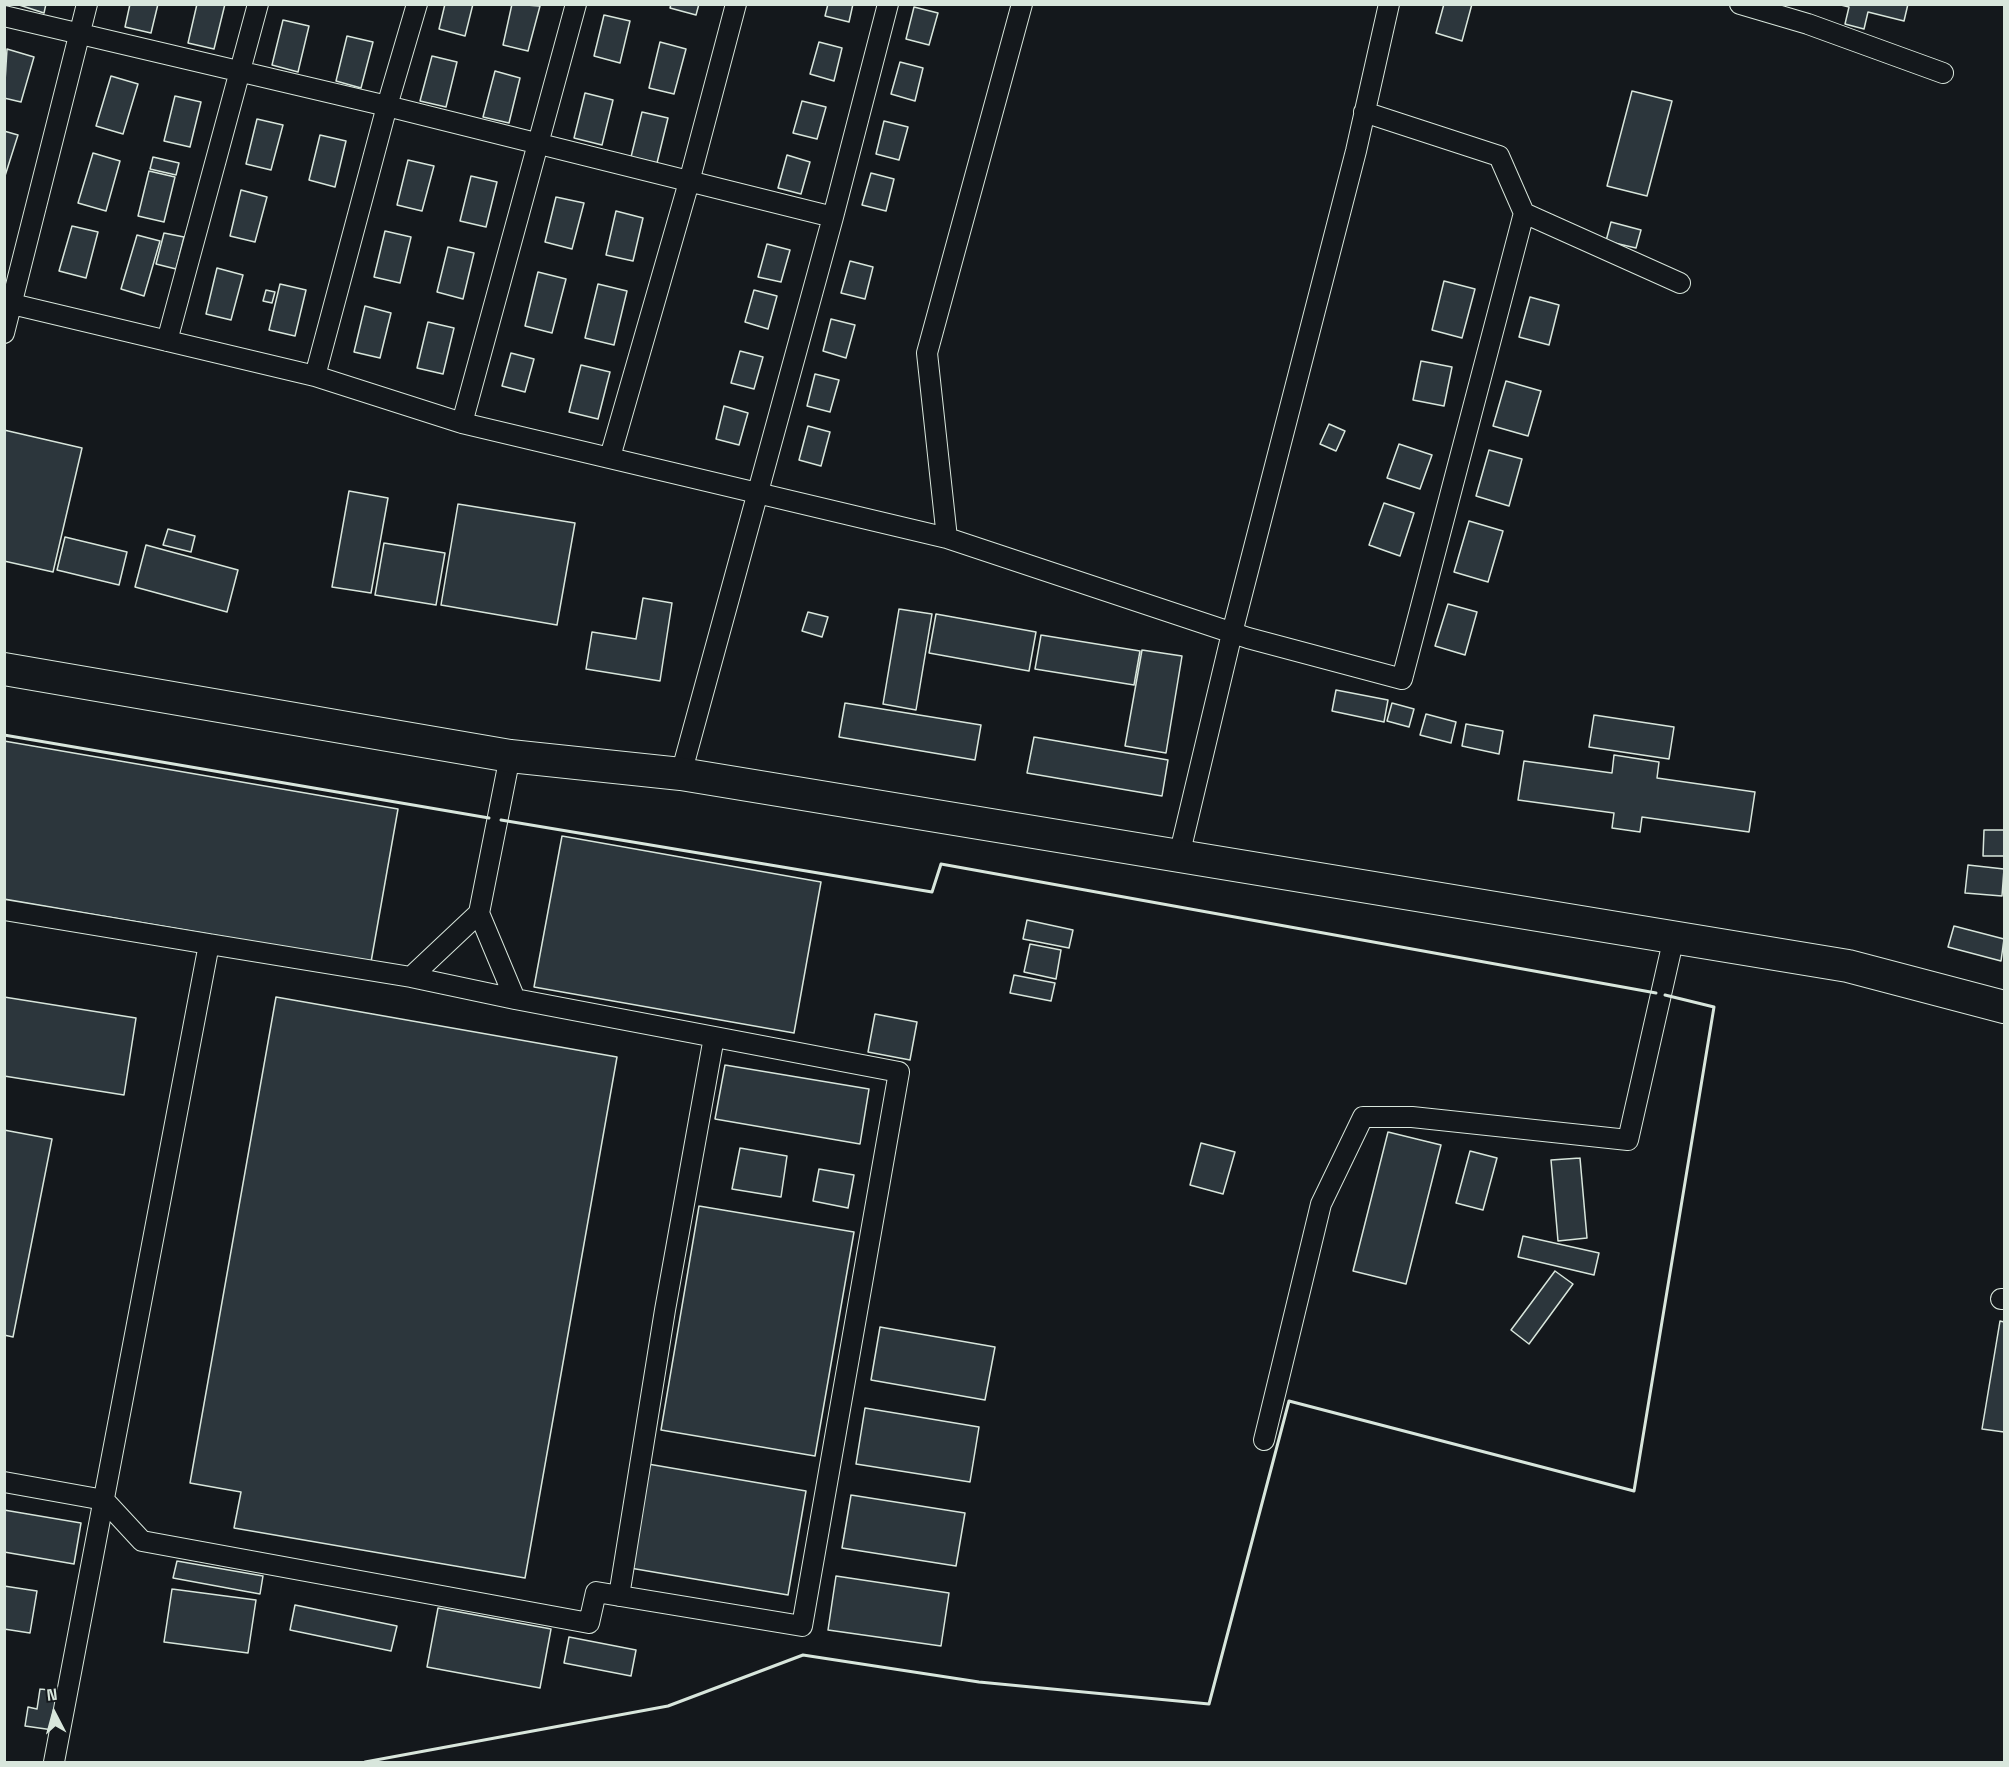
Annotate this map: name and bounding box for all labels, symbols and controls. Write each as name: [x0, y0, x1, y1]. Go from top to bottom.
north arrow: [24, 1683, 84, 1743]
text: N: [46, 1684, 58, 1706]

